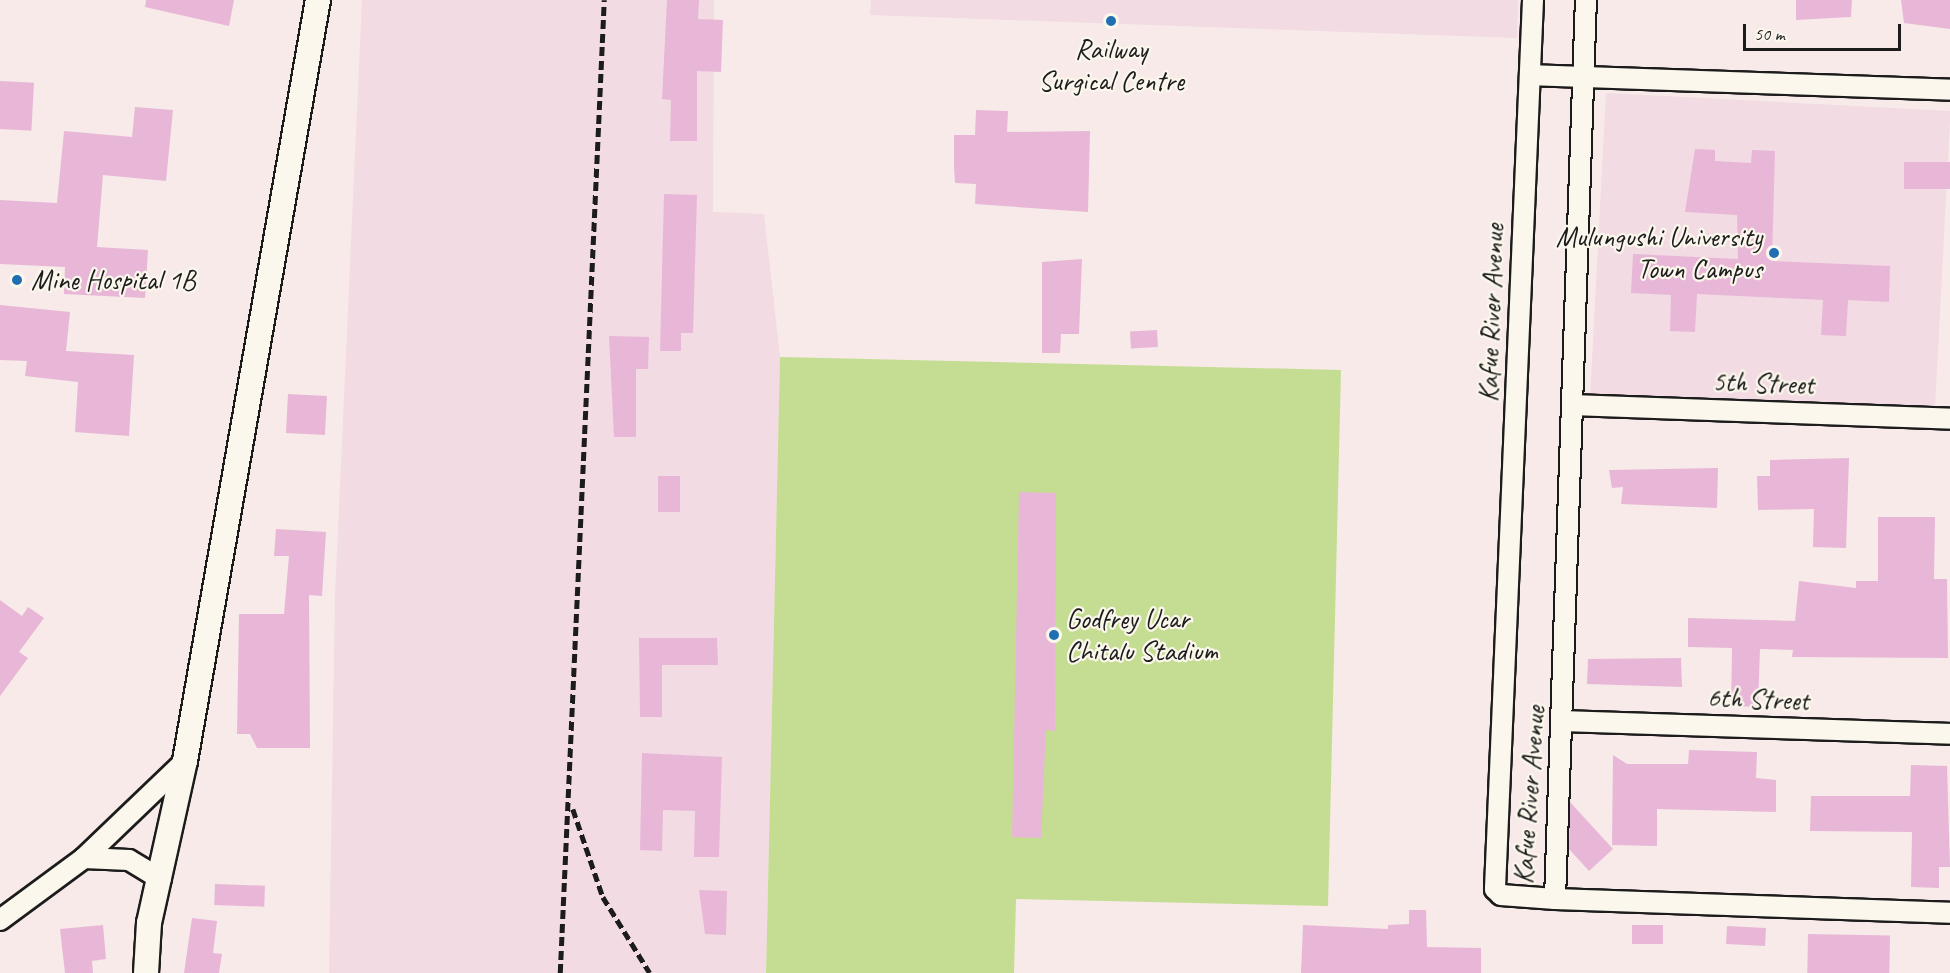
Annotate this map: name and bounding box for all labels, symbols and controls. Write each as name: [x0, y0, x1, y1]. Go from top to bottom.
marker: Railway Surgical Centre: [1102, 12, 1120, 30]
scale bar: [1746, 12, 1904, 50]
text: 50 m: [1754, 23, 1785, 45]
place label: Railway Surgical Centre: [1038, 32, 1184, 98]
place label: Mulungushi University Town Campus: [1556, 220, 1762, 286]
street label: Kafue River Avenue: [1471, 223, 1511, 403]
marker: Mulungushi University Town Campus: [1767, 246, 1781, 260]
place label: Mine Hospital 1B: [31, 263, 196, 297]
marker: Mine Hospital 1B: [8, 271, 26, 289]
street label: 5th Street: [1711, 364, 1815, 402]
place label: Godfrey Ucar Chitalu Stadium: [1066, 602, 1218, 668]
marker: Godfrey Ucar Chitalu Stadium: [1047, 628, 1061, 642]
street label: 6th Street: [1706, 680, 1810, 718]
street label: Kafue River Avenue: [1506, 704, 1552, 886]

